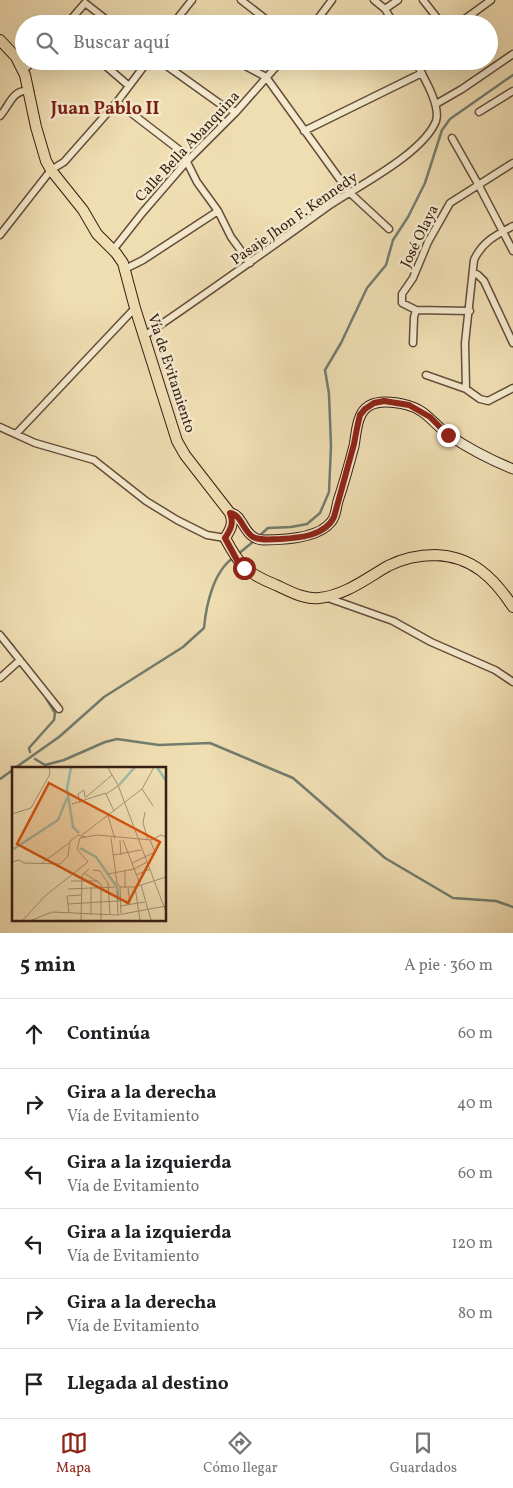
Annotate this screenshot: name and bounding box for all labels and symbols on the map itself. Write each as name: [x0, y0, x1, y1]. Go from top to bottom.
street label: Calle Bella Abanquina: [131, 87, 245, 207]
district label: Juan Pablo II: [50, 97, 159, 122]
street label: Pasaje Jhon F. Kennedy: [227, 167, 363, 271]
street label: José Olaya: [396, 202, 445, 272]
street label: Vía de Evitamiento: [141, 311, 200, 436]
route end: [437, 424, 460, 447]
route start: [233, 557, 256, 580]
inset map: [12, 767, 166, 921]

